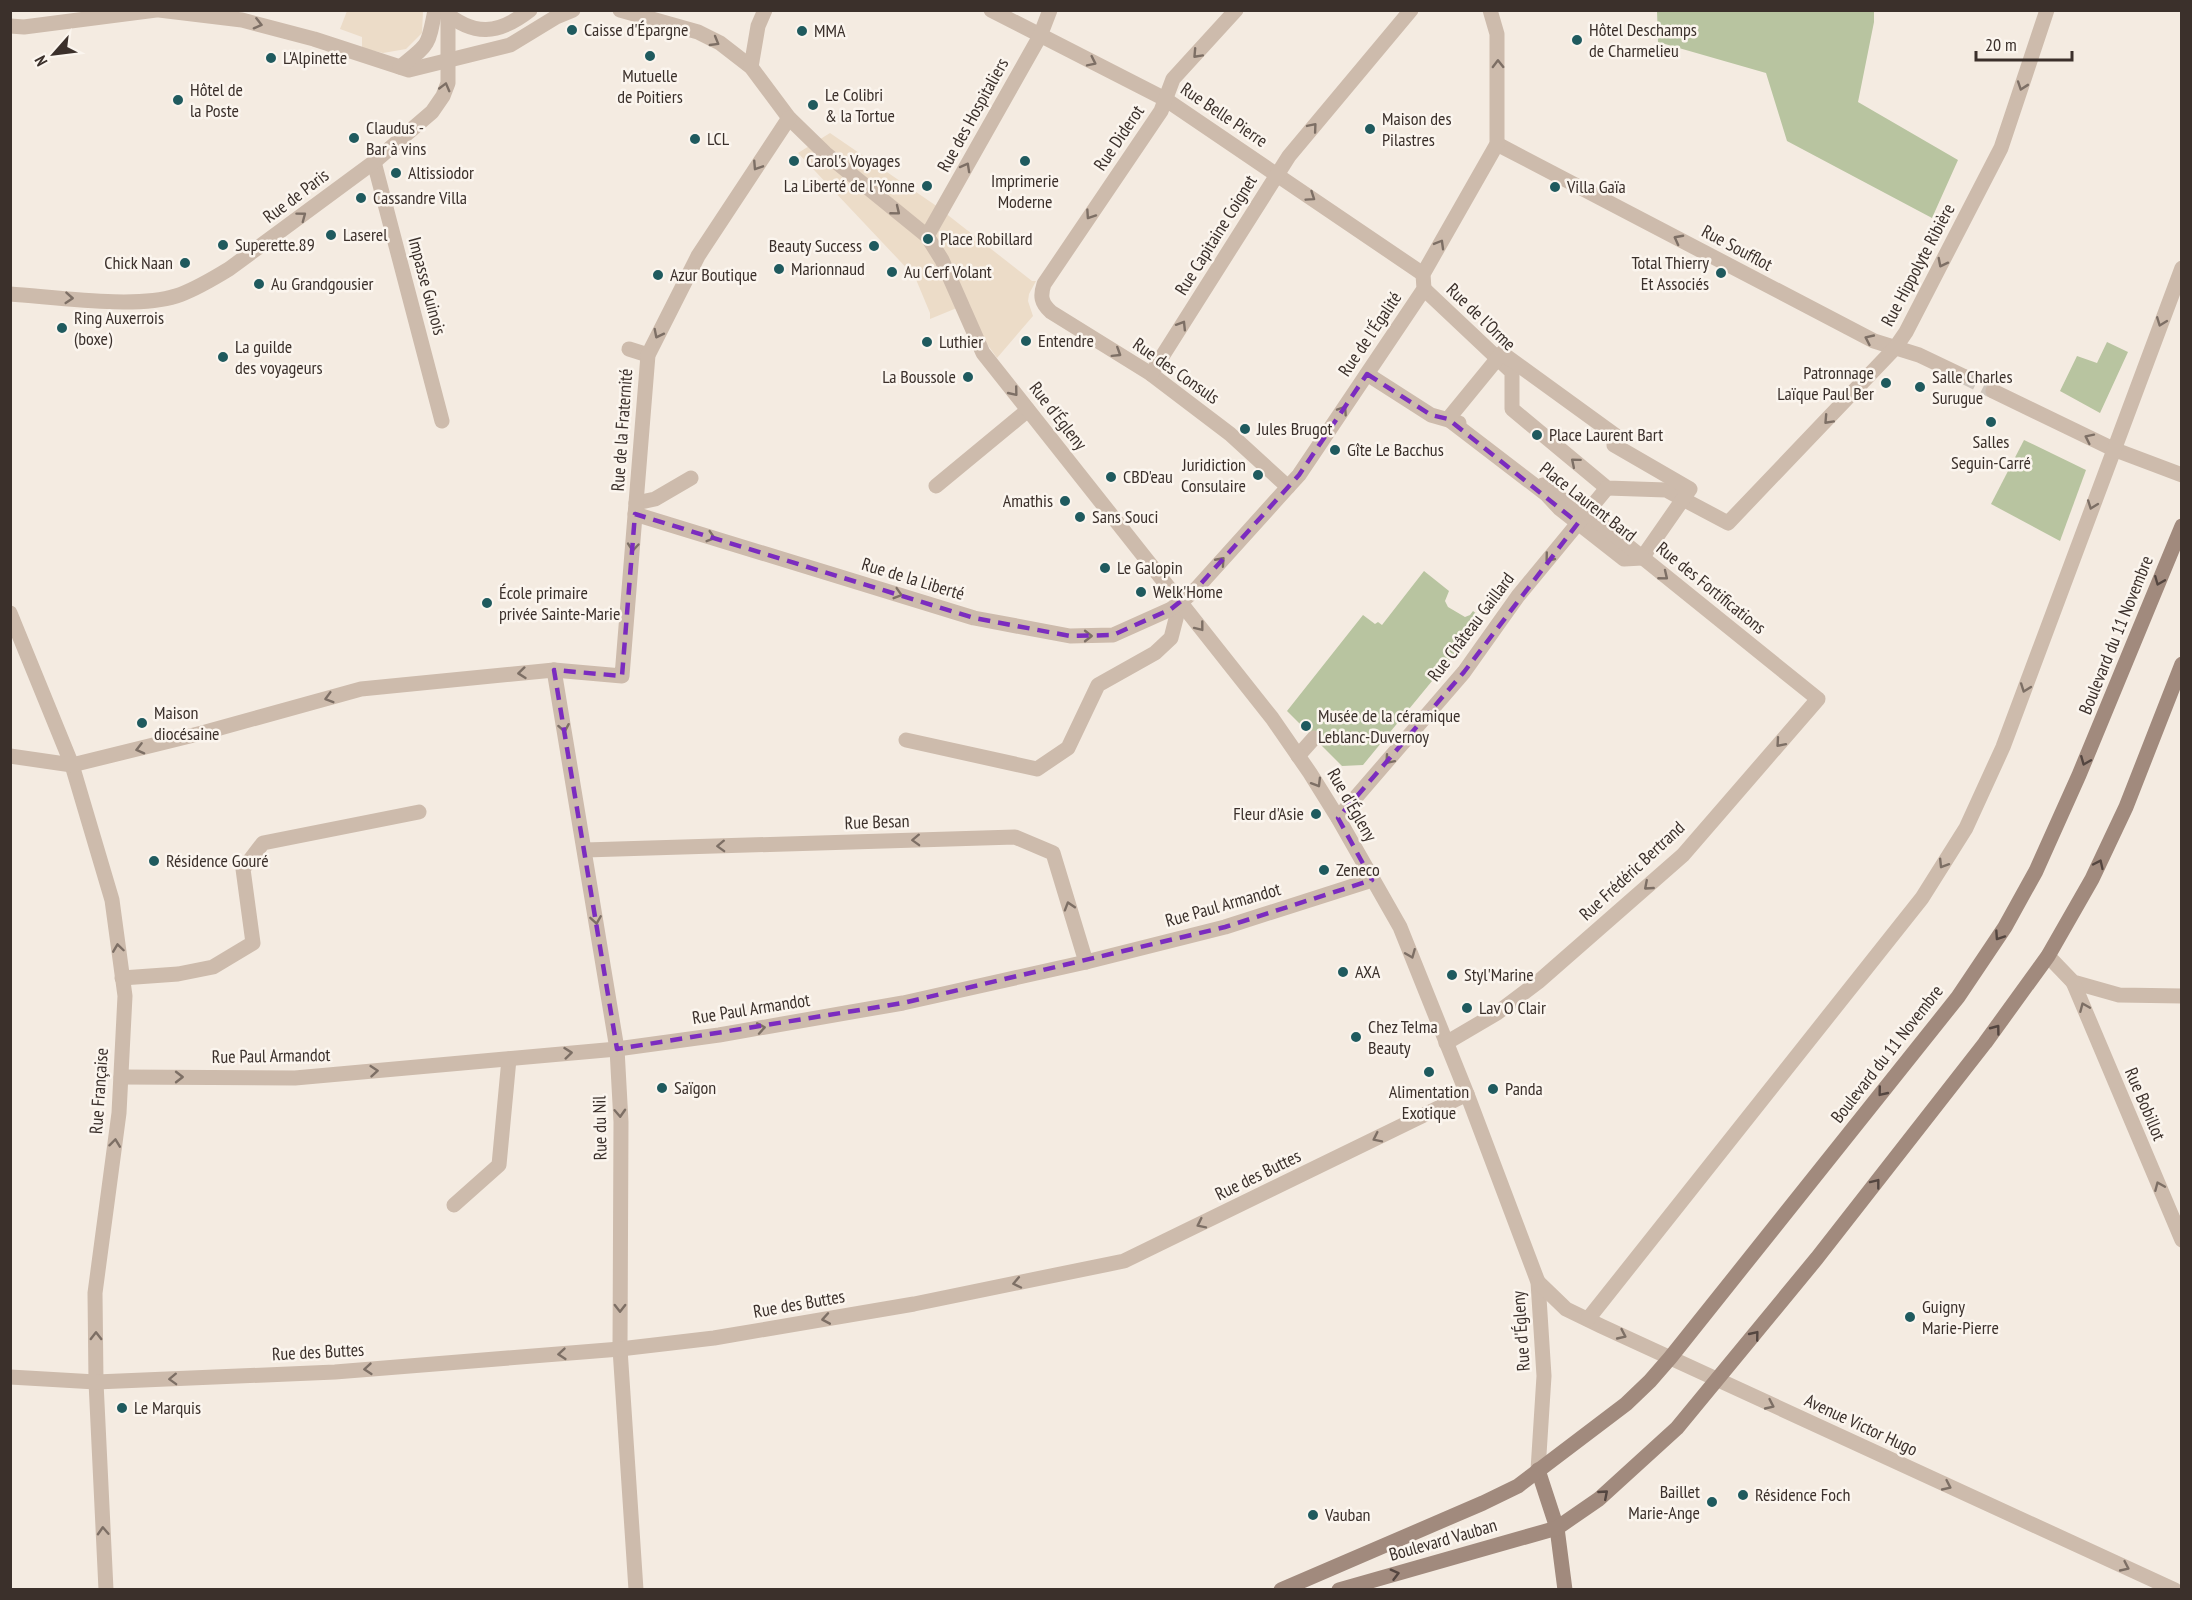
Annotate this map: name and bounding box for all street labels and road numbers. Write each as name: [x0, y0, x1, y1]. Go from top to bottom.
street label: Rue des Hospitaliers: [932, 54, 1013, 176]
street label: Rue Belle Pierre: [1176, 77, 1272, 152]
street label: Rue Diderot: [1088, 101, 1149, 175]
street label: Rue de Paris: [258, 163, 333, 228]
street label: Rue Capitaine Coignet: [1169, 170, 1262, 299]
street label: Rue Hippolyte Ribière: [1876, 199, 1960, 330]
street label: Rue Soufflot: [1698, 219, 1777, 276]
street label: Impasse Guinois: [403, 234, 452, 337]
street label: Rue de l'Orme: [1442, 278, 1521, 355]
street label: Rue de l'Égalité: [1333, 287, 1406, 380]
street label: Rue des Consuls: [1129, 332, 1224, 409]
street label: Rue de la Fraternité: [606, 368, 637, 492]
street label: Rue d'Égleny: [1025, 377, 1092, 455]
street label: Place Laurent Bard: [1535, 457, 1641, 547]
street label: Rue des Fortifications: [1652, 536, 1771, 639]
street label: Rue de la Liberté: [859, 552, 967, 605]
street label: Boulevard du 11 Novembre: [2073, 552, 2158, 718]
street label: Rue Château Gaillard: [1422, 568, 1519, 686]
street label: Rue d'Égleny: [1322, 764, 1383, 846]
street label: Rue Besan: [844, 809, 910, 834]
street label: Rue Frédéric Bertrand: [1574, 816, 1689, 925]
street label: Rue Paul Armandot: [1163, 877, 1283, 932]
street label: Boulevard du 11 Novembre: [1825, 980, 1948, 1127]
street label: Rue Paul Armandot: [691, 988, 811, 1029]
street label: Rue Paul Armandot: [211, 1043, 331, 1068]
street label: Rue Française: [84, 1047, 113, 1135]
street label: Rue Bobillot: [2120, 1064, 2171, 1144]
street label: Rue du Nil: [587, 1095, 612, 1161]
street label: Rue des Buttes: [1211, 1144, 1304, 1205]
street label: Rue des Buttes: [751, 1284, 846, 1323]
street label: Rue d'Égleny: [1506, 1290, 1535, 1372]
street label: Rue des Buttes: [271, 1338, 365, 1365]
street label: Avenue Victor Hugo: [1801, 1388, 1922, 1461]
street label: Boulevard Vauban: [1386, 1513, 1499, 1566]

